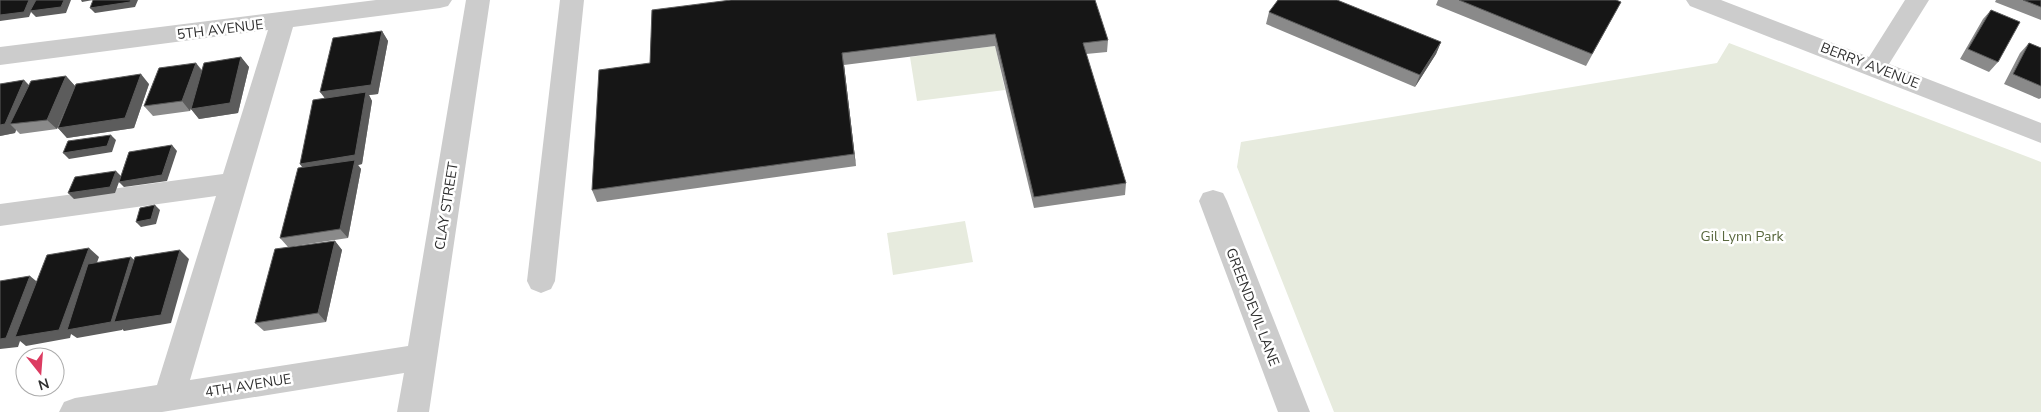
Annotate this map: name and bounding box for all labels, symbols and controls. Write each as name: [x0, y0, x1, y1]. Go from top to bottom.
street label: 5TH AVENUE: [176, 15, 264, 44]
street label: BERRY AVENUE: [1818, 38, 1922, 93]
street label: CLAY STREET: [430, 160, 463, 251]
park label: Gil Lynn Park: [1701, 227, 1784, 246]
street label: GREENDEVIL LANE: [1221, 245, 1284, 369]
north arrow: [15, 347, 65, 397]
street label: 4TH AVENUE: [204, 369, 293, 402]
text: N: [36, 373, 51, 395]

